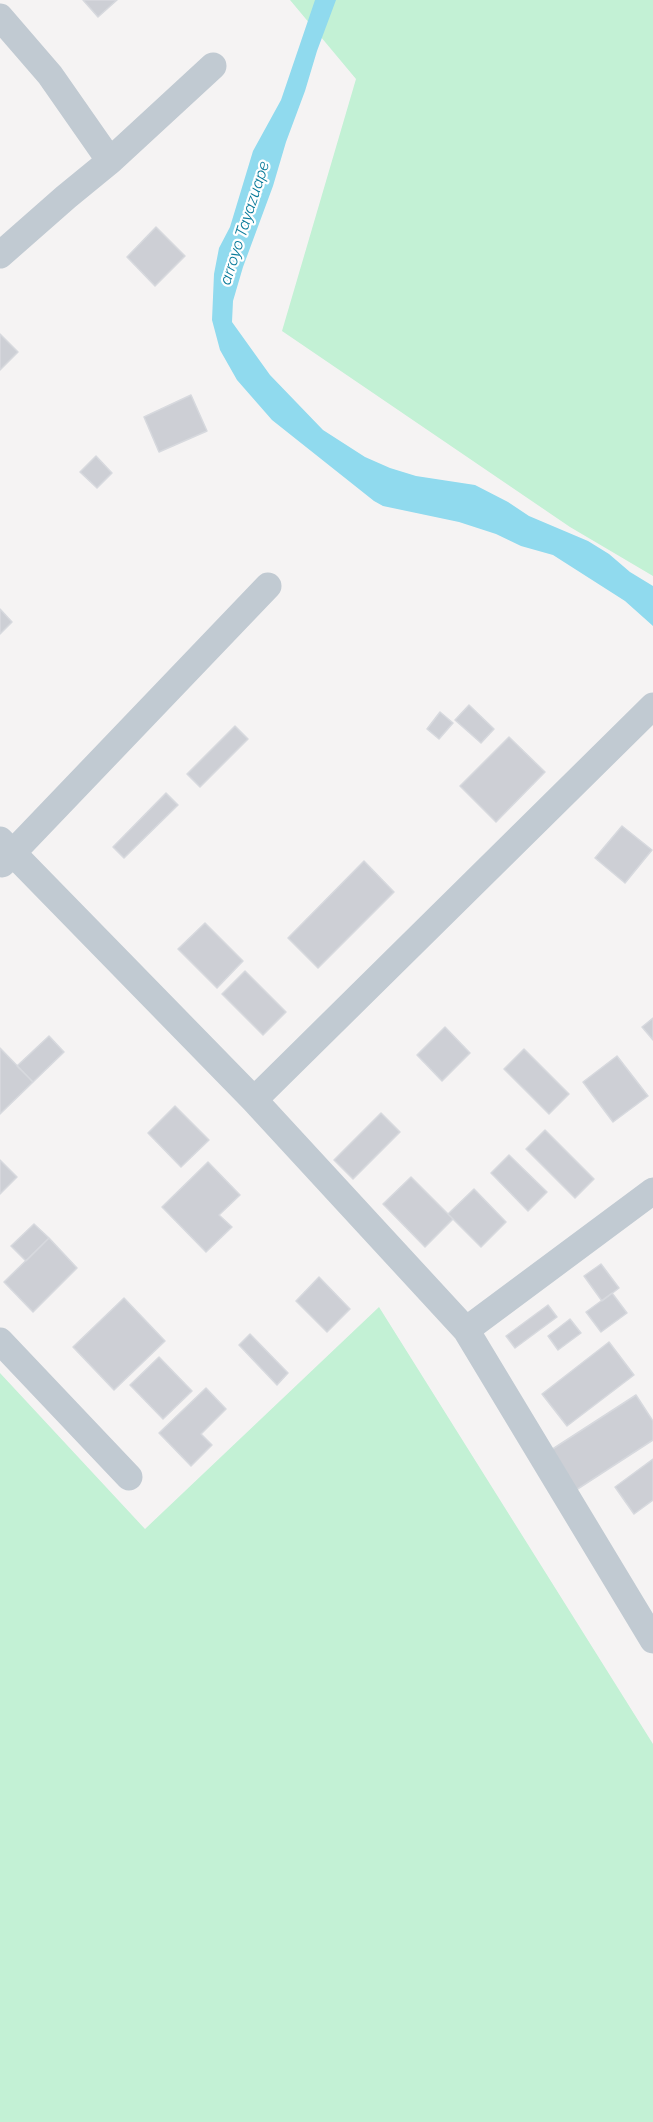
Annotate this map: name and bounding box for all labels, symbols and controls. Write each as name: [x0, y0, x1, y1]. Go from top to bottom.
water label: arroyo Tayazuape: [216, 159, 274, 287]

